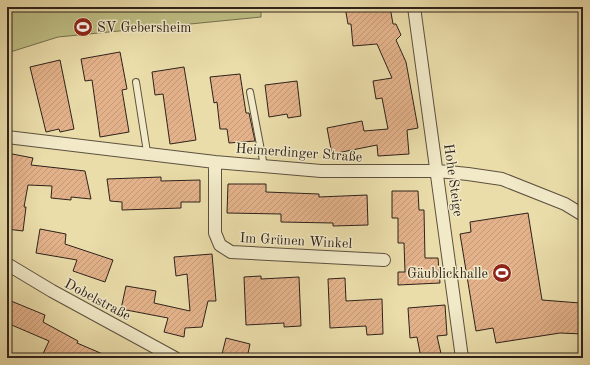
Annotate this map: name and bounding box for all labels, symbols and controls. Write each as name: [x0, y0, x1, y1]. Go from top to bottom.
sports icon: SV Gebersheim: [72, 16, 94, 38]
place label: SV Gebersheim: [97, 21, 191, 35]
street label: Heimerdinger Straße: [235, 142, 363, 164]
street label: Hohe Steige: [441, 143, 465, 218]
street label: Im Grünen Winkel: [239, 231, 353, 251]
sports icon: Gäublickhalle: [491, 262, 513, 284]
place label: Gäublickhalle: [407, 267, 488, 281]
street label: Dobelstraße: [62, 277, 133, 323]

